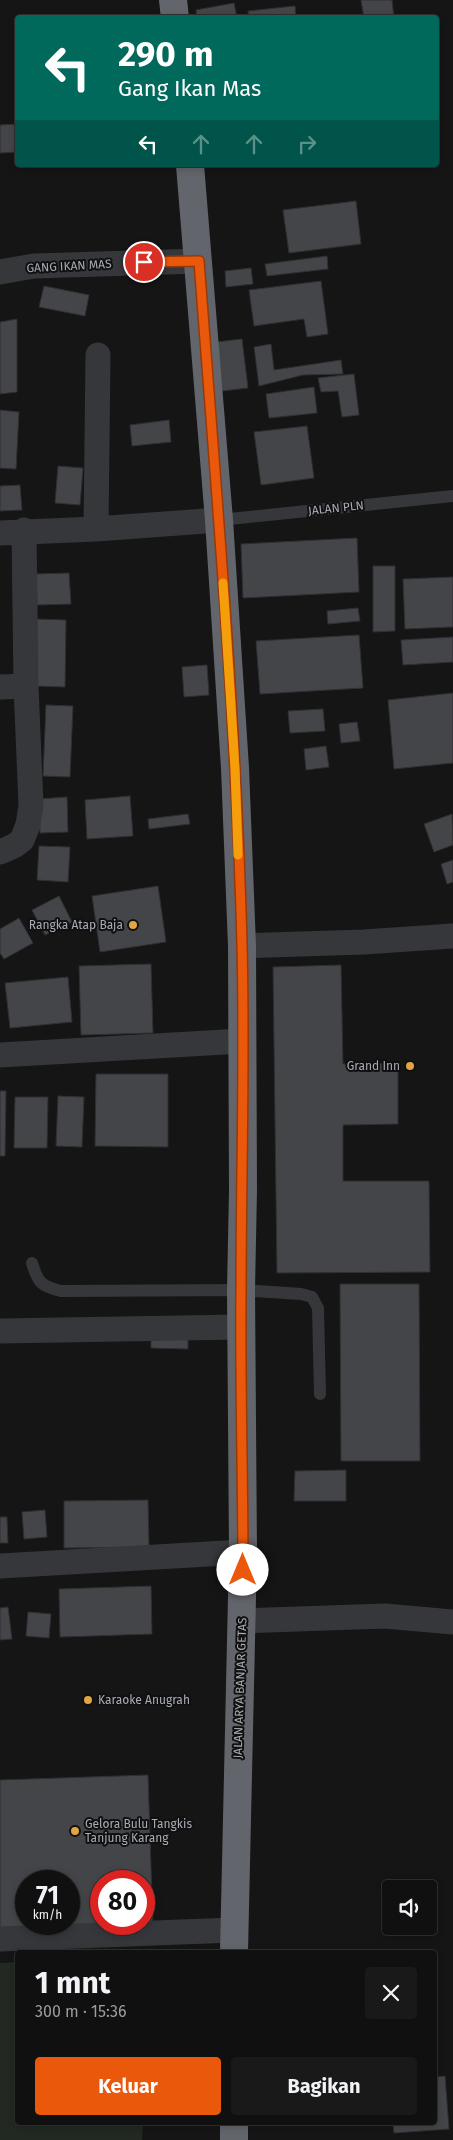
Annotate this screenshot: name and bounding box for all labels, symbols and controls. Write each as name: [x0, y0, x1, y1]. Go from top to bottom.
text: 290 m: [118, 33, 214, 75]
icon: left: [35, 35, 100, 100]
text: Gang Ikan Mas: [118, 75, 261, 102]
icon: left: [134, 130, 162, 158]
icon: ahead: [187, 130, 215, 158]
icon: ahead: [240, 130, 268, 158]
icon: right: [293, 130, 321, 158]
pin: [123, 241, 165, 283]
icon: arrive: [130, 248, 158, 276]
street label: GANG IKAN MAS: [26, 257, 112, 275]
street label: JALAN PLN: [307, 498, 365, 518]
place label: Rangka Atap Baja: [29, 918, 123, 932]
marker: Rangka Atap Baja: [127, 919, 139, 931]
place label: Grand Inn: [347, 1059, 400, 1073]
marker: Grand Inn: [404, 1060, 416, 1072]
position arrow: [216, 1543, 268, 1595]
street label: JALAN ARYA BANJAR GETAS: [231, 1617, 249, 1759]
place label: Karaoke Anugrah: [98, 1693, 190, 1707]
marker: Karaoke Anugrah: [82, 1694, 94, 1706]
place label: Gelora Bulu Tangkis Tanjung Karang: [85, 1817, 192, 1845]
marker: Gelora Bulu Tangkis Tanjung Karang: [69, 1825, 81, 1837]
speed limit sign: 80: [90, 1870, 155, 1935]
map controls: [382, 1880, 437, 1935]
button: sound: [382, 1880, 437, 1935]
text: 71: [36, 1881, 59, 1911]
text: km/h: [33, 1908, 62, 1922]
text: 1 mnt: [35, 1965, 110, 2001]
button: close: [365, 1967, 417, 2019]
text: 300 m · 15:36: [35, 2002, 127, 2021]
button: Keluar: [35, 2057, 221, 2115]
button: Bagikan: [231, 2057, 417, 2115]

